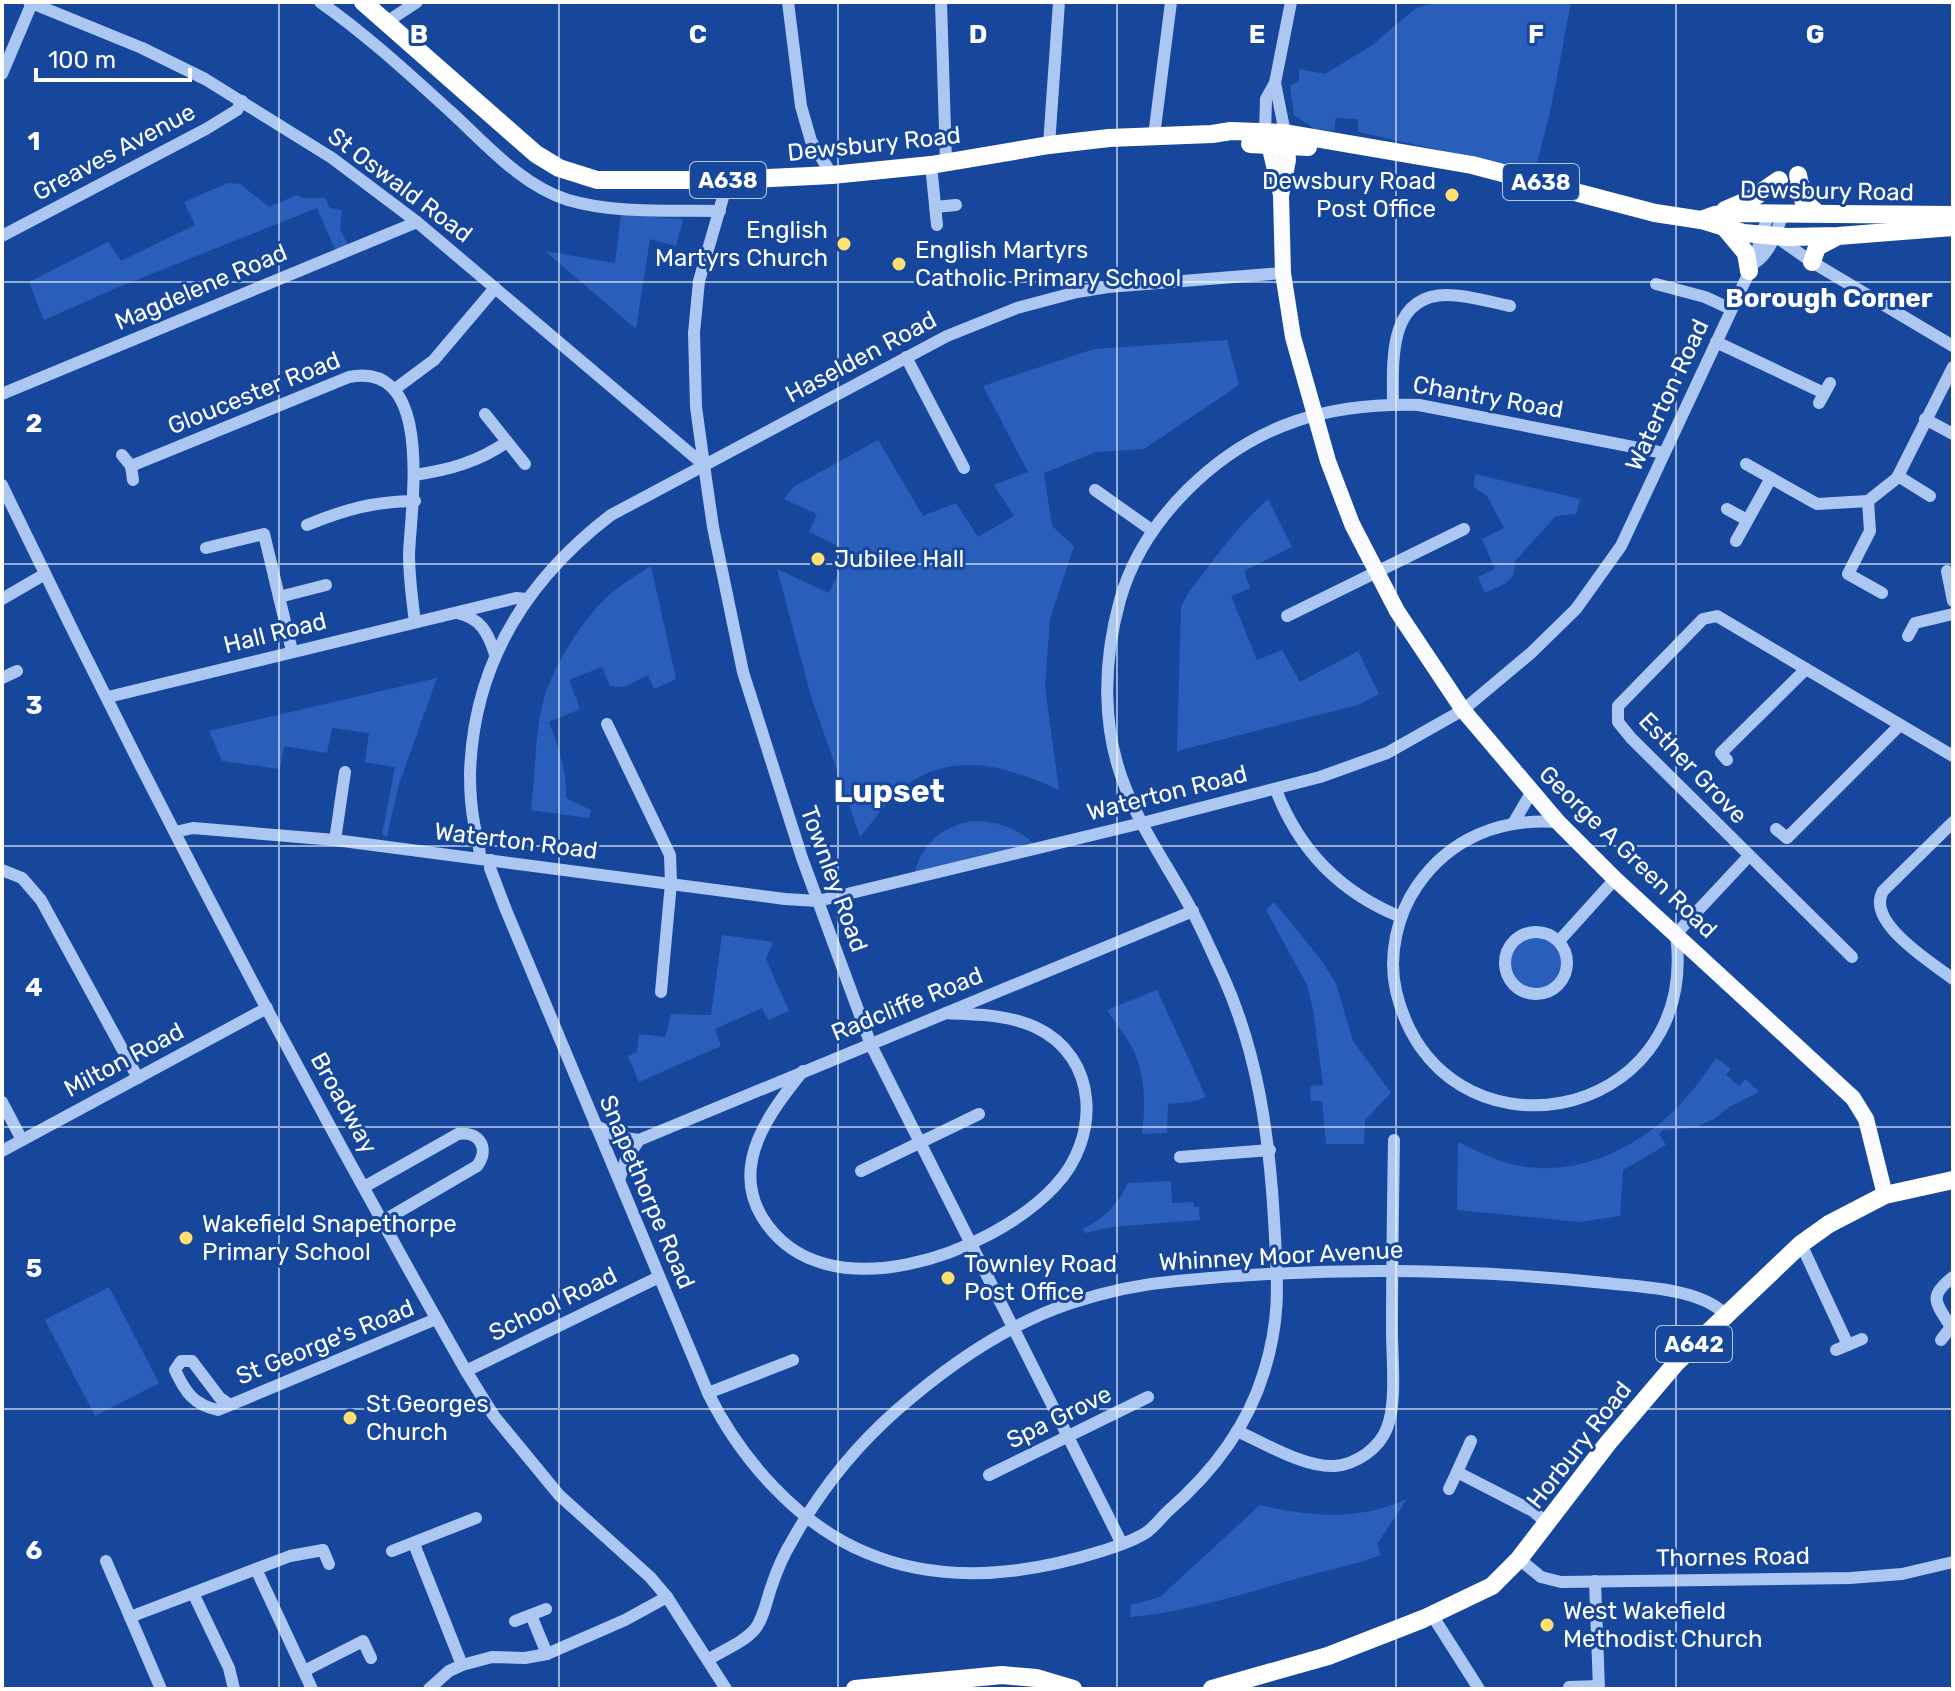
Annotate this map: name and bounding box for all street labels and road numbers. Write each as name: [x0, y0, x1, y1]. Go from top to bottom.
street label: Greaves Avenue: [28, 97, 200, 207]
street label: Dewsbury Road: [786, 121, 962, 167]
street label: St Oswald Road: [322, 122, 478, 248]
road number: A638: [690, 162, 766, 198]
road number: A638: [1503, 164, 1579, 200]
street label: Dewsbury Road: [1740, 175, 1914, 207]
street label: Magdelene Road: [111, 238, 291, 336]
street label: Haselden Road: [781, 305, 941, 409]
street label: Waterton Road: [1620, 315, 1714, 475]
street label: Gloucester Road: [164, 346, 344, 440]
street label: Chantry Road: [1411, 370, 1565, 424]
street label: Hall Road: [221, 607, 329, 659]
street label: Esther Grove: [1633, 707, 1753, 829]
street label: Waterton Road: [1084, 760, 1250, 826]
street label: George A Green Road: [1533, 760, 1723, 944]
street label: Townley Road: [795, 802, 873, 956]
street label: Waterton Road: [433, 817, 599, 865]
street label: Radcliffe Road: [827, 961, 987, 1047]
street label: Milton Road: [60, 1017, 188, 1103]
street label: Broadway: [305, 1048, 383, 1158]
street label: Snapethorpe Road: [594, 1091, 700, 1293]
street label: Whinney Moor Avenue: [1158, 1236, 1404, 1276]
street label: School Road: [484, 1261, 622, 1347]
street label: St George's Road: [232, 1294, 418, 1390]
road number: A642: [1656, 1326, 1732, 1362]
street label: Horbury Road: [1521, 1376, 1637, 1514]
street label: Spa Grove: [1002, 1380, 1116, 1454]
street label: Thornes Road: [1656, 1542, 1810, 1572]

